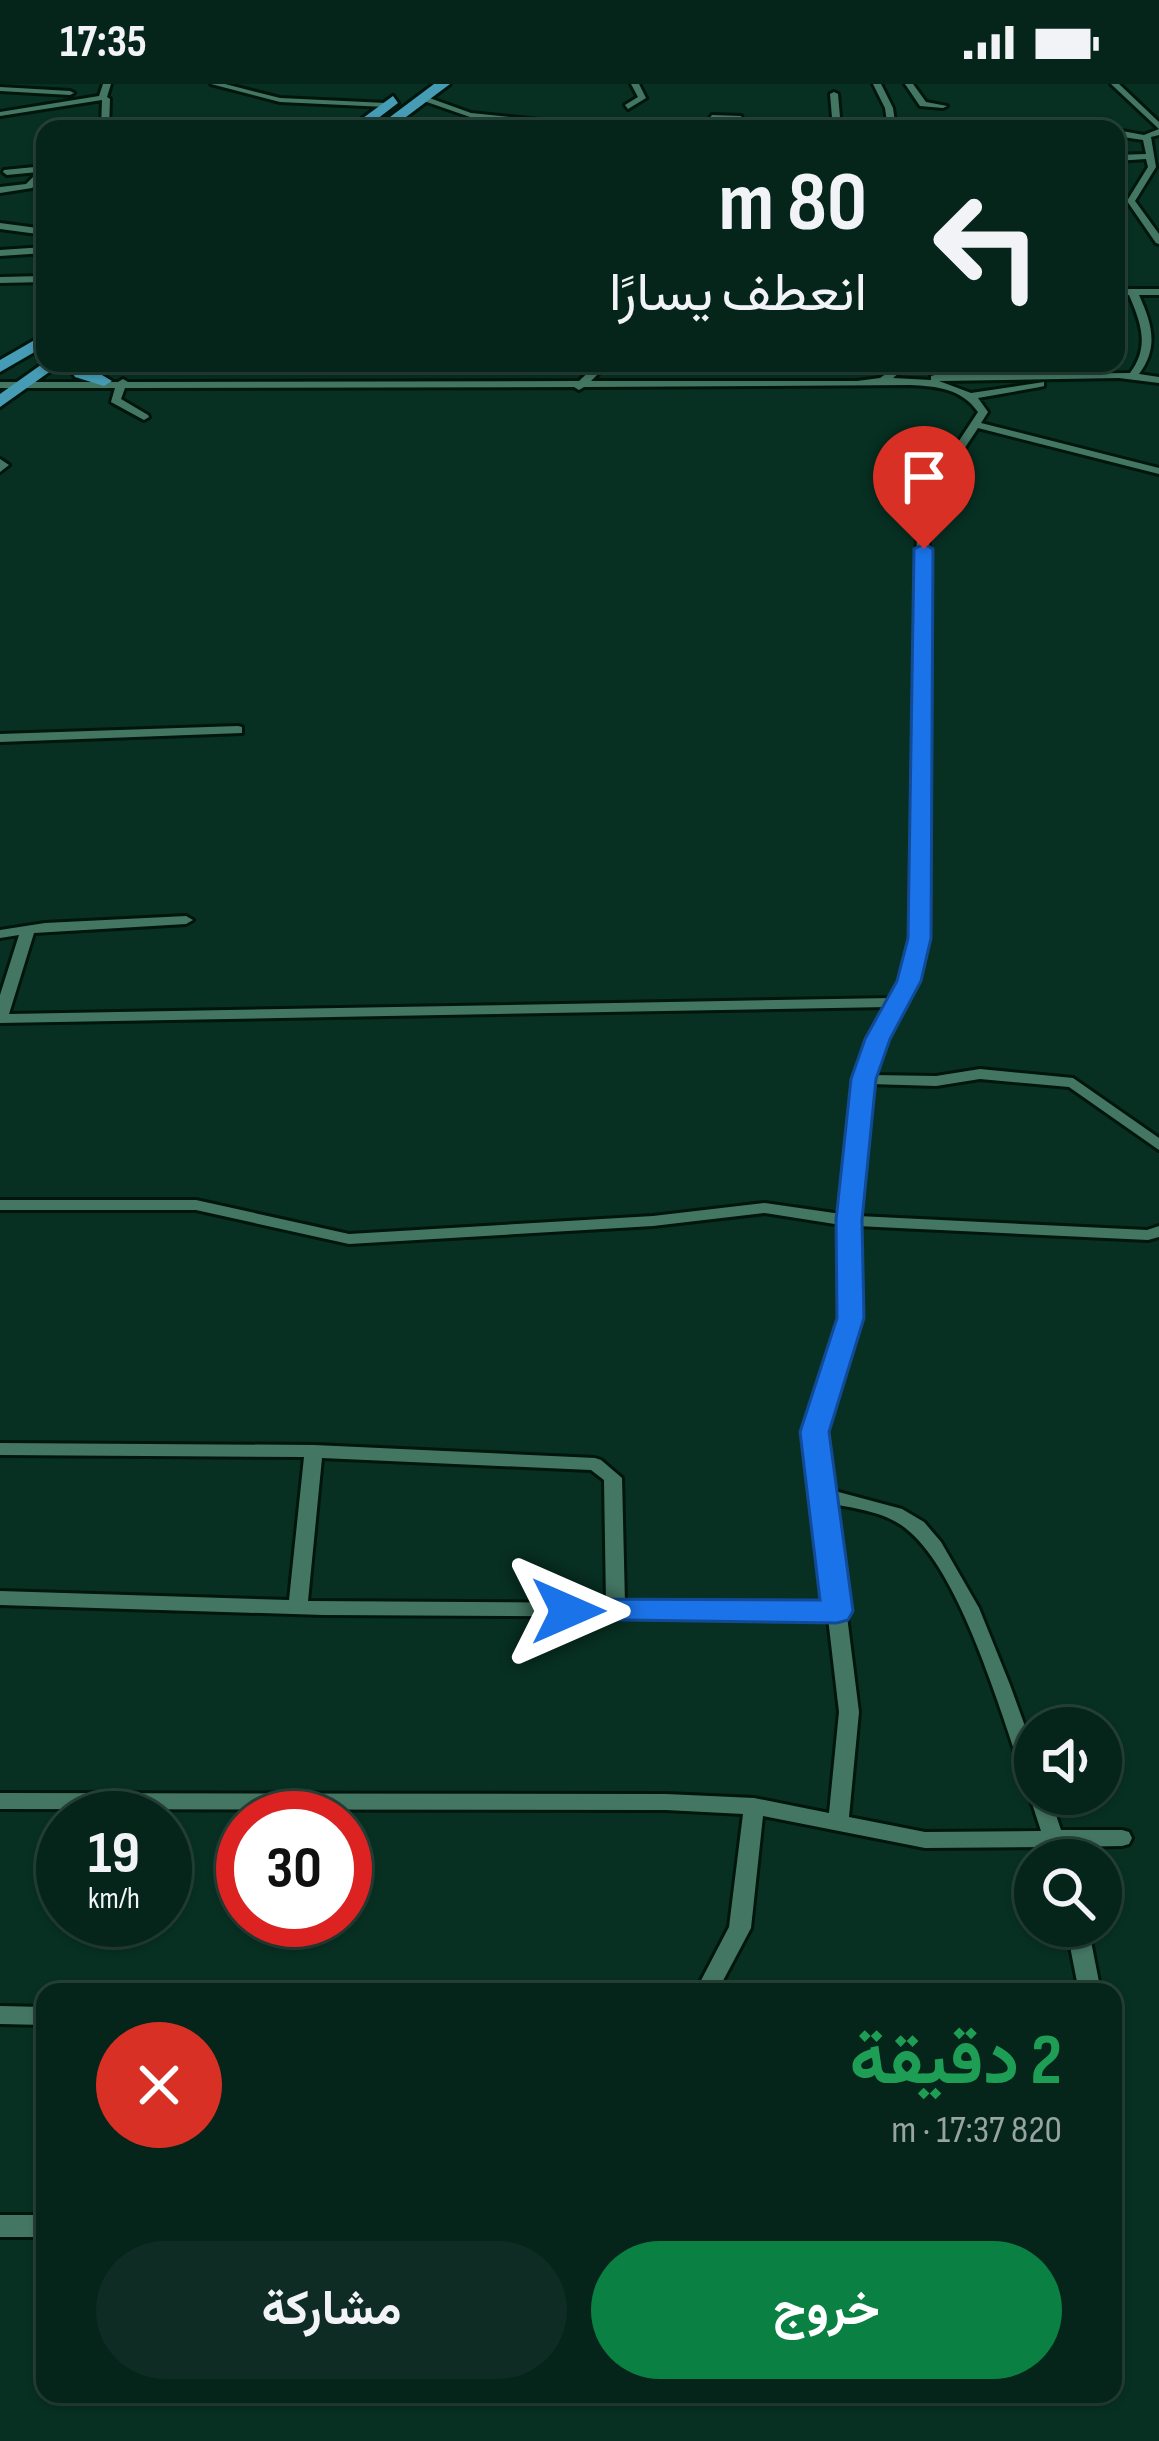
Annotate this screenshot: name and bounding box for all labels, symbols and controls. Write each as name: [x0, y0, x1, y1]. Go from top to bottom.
text: 17:35: [60, 15, 147, 70]
text: 80 m: [719, 153, 867, 254]
icon: left: [909, 168, 1065, 324]
text: انعطف يسارًا: [609, 261, 867, 326]
pin: [873, 426, 975, 549]
icon: arrive: [891, 444, 957, 510]
position arrow: [505, 1548, 631, 1674]
map controls: [1014, 1707, 1122, 1947]
button: sound: [1014, 1707, 1122, 1815]
speed limit sign: 30: [216, 1791, 372, 1947]
text: 19: [88, 1818, 140, 1890]
button: search: [1014, 1839, 1122, 1947]
text: km/h: [88, 1881, 140, 1917]
text: 2 دقيقة: [849, 2018, 1062, 2105]
button: close: [96, 2022, 222, 2148]
text: 820 m · 17:37: [891, 2107, 1062, 2154]
button: مشاركة: [96, 2241, 567, 2379]
button: خروج: [591, 2241, 1062, 2379]

